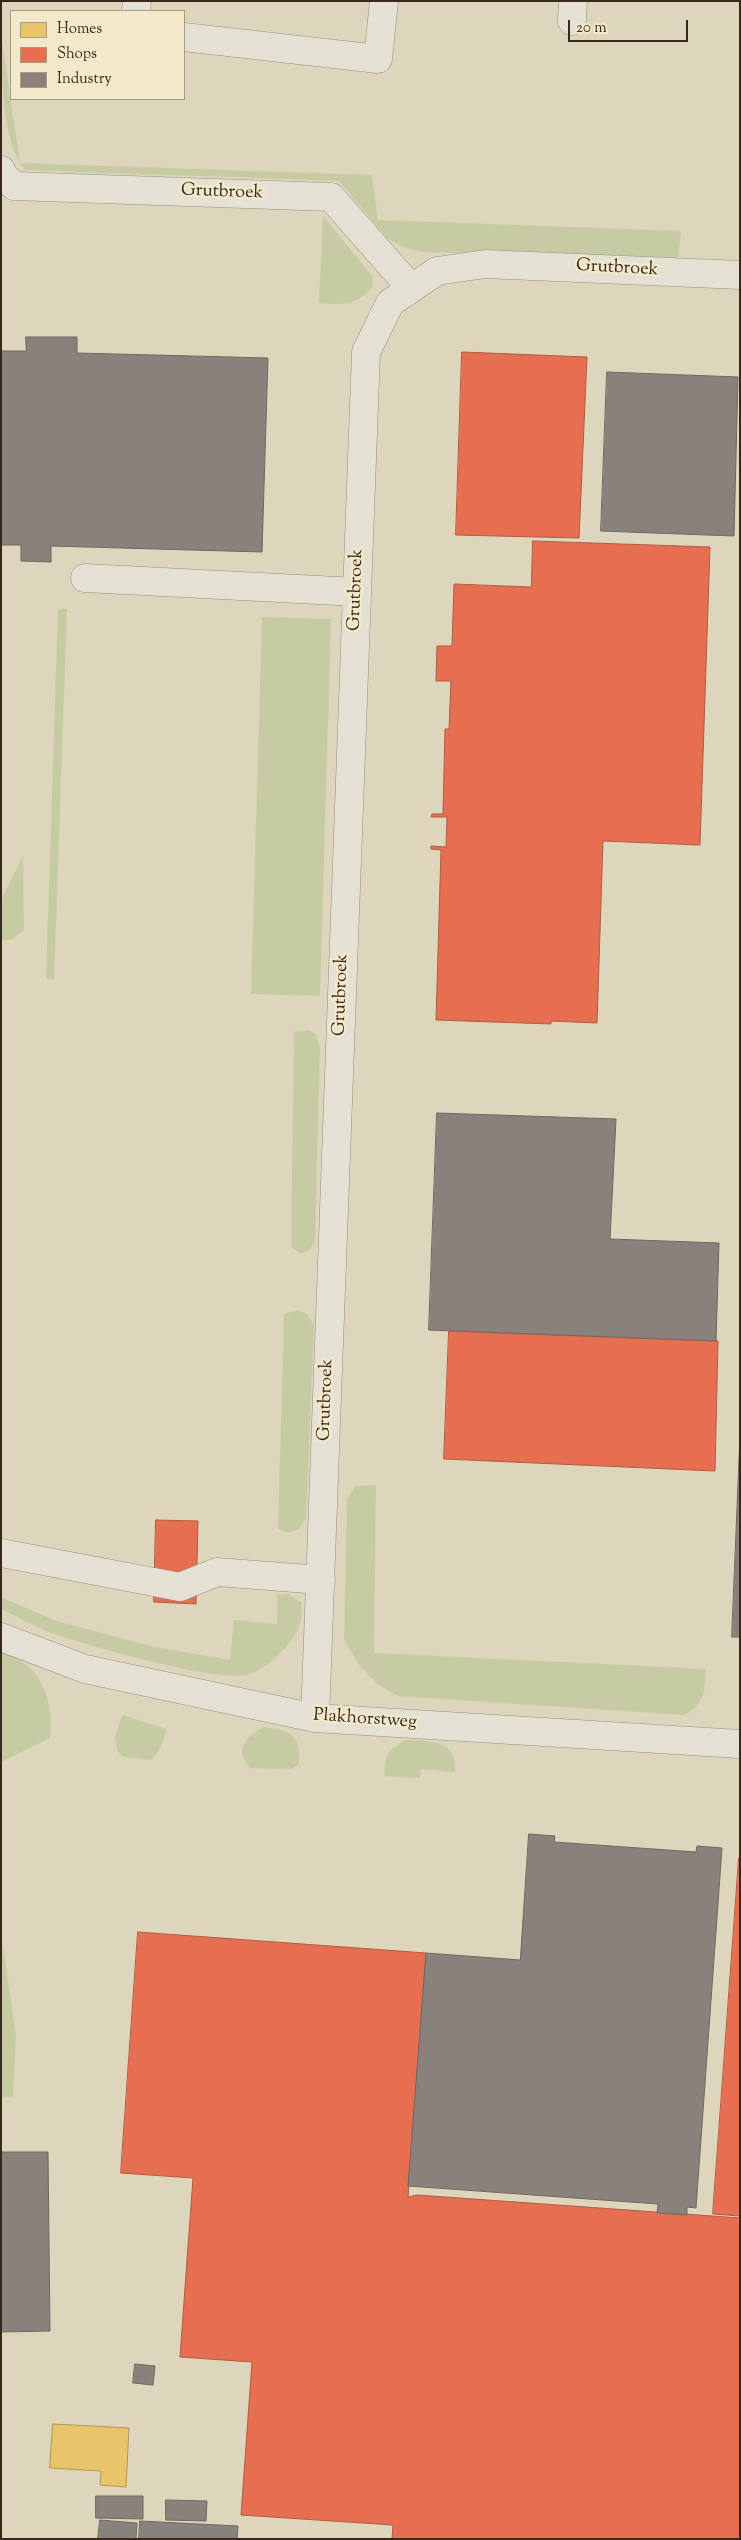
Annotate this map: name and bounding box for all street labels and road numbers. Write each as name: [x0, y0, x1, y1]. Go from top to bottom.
street label: Grutbroek: [180, 181, 264, 205]
street label: Grutbroek: [575, 256, 659, 282]
street label: Grutbroek: [345, 548, 369, 632]
street label: Grutbroek: [330, 953, 354, 1037]
street label: Grutbroek: [315, 1358, 339, 1442]
street label: Plakhorstweg: [313, 1706, 417, 1734]

